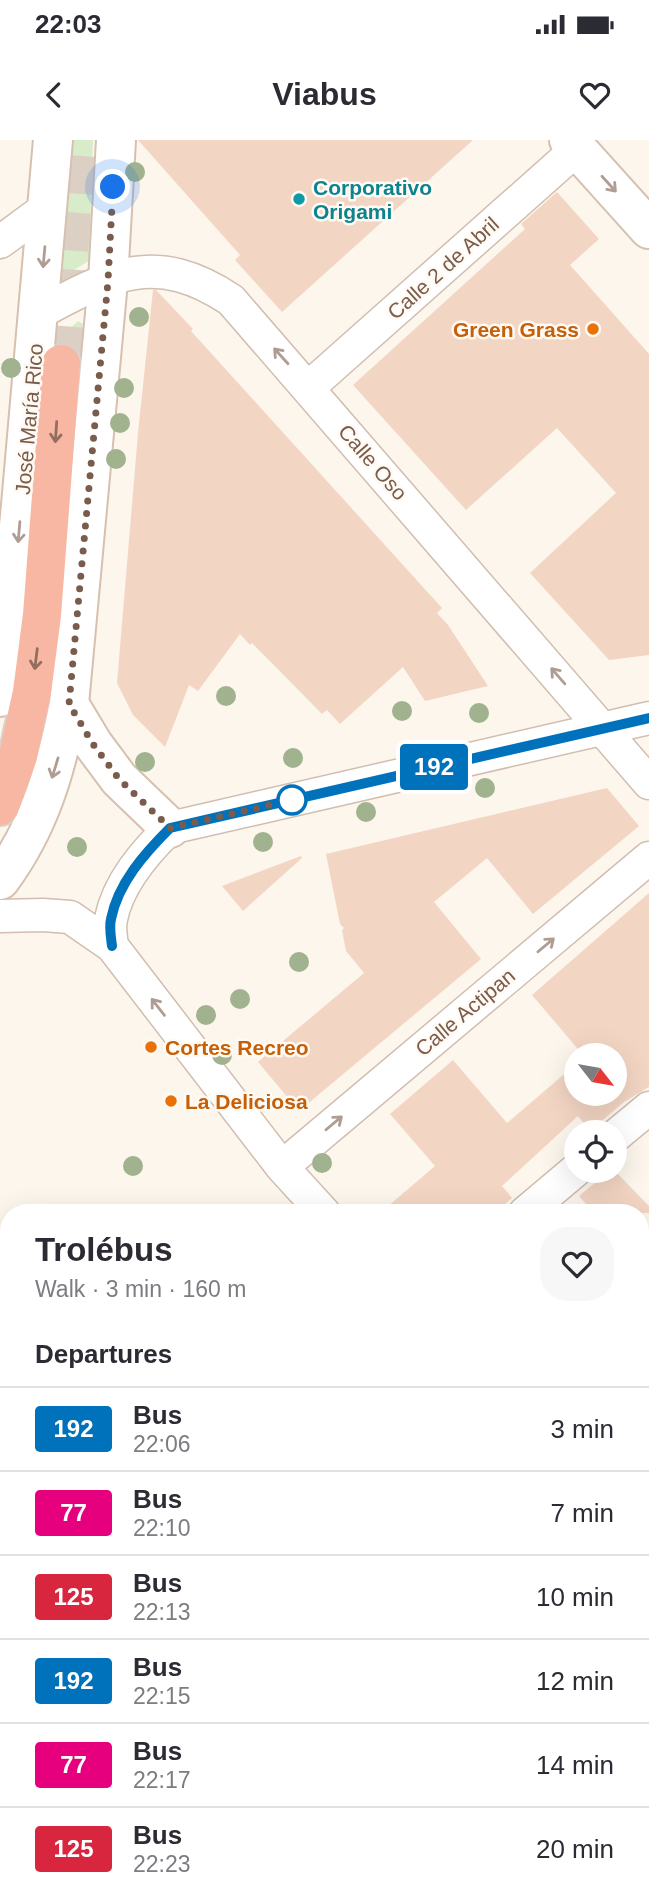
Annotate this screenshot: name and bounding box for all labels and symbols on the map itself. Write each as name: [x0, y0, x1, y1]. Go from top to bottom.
your location: [95, 169, 130, 204]
one-way arrow: [601, 175, 617, 193]
place label: Corporativo Origami: [313, 176, 432, 223]
marker: Corporativo Origami: [291, 191, 307, 207]
street label: Calle 2 de Abril: [383, 212, 503, 324]
one-way arrow: [38, 245, 51, 268]
place label: Green Grass: [453, 318, 579, 341]
marker: Green Grass: [585, 321, 601, 337]
street label: José María Rico: [11, 342, 47, 496]
one-way arrow: [273, 348, 289, 366]
one-way arrow: [49, 420, 62, 443]
street label: Calle Oso: [334, 420, 412, 504]
one-way arrow: [12, 520, 25, 543]
one-way arrow: [30, 647, 43, 670]
one-way arrow: [550, 668, 566, 686]
line badge: 192: [394, 744, 474, 790]
one-way arrow: [48, 757, 61, 779]
unlabelled marker: [277, 785, 307, 815]
one-way arrow: [536, 937, 554, 953]
street label: Calle Actipan: [411, 964, 519, 1060]
one-way arrow: [151, 998, 166, 1016]
place label: Cortes Recreo: [165, 1036, 309, 1059]
marker: Cortes Recreo: [143, 1039, 159, 1055]
north arrow: [564, 1043, 626, 1106]
place label: La Deliciosa: [185, 1090, 308, 1113]
marker: La Deliciosa: [163, 1093, 179, 1109]
one-way arrow: [325, 1115, 343, 1131]

